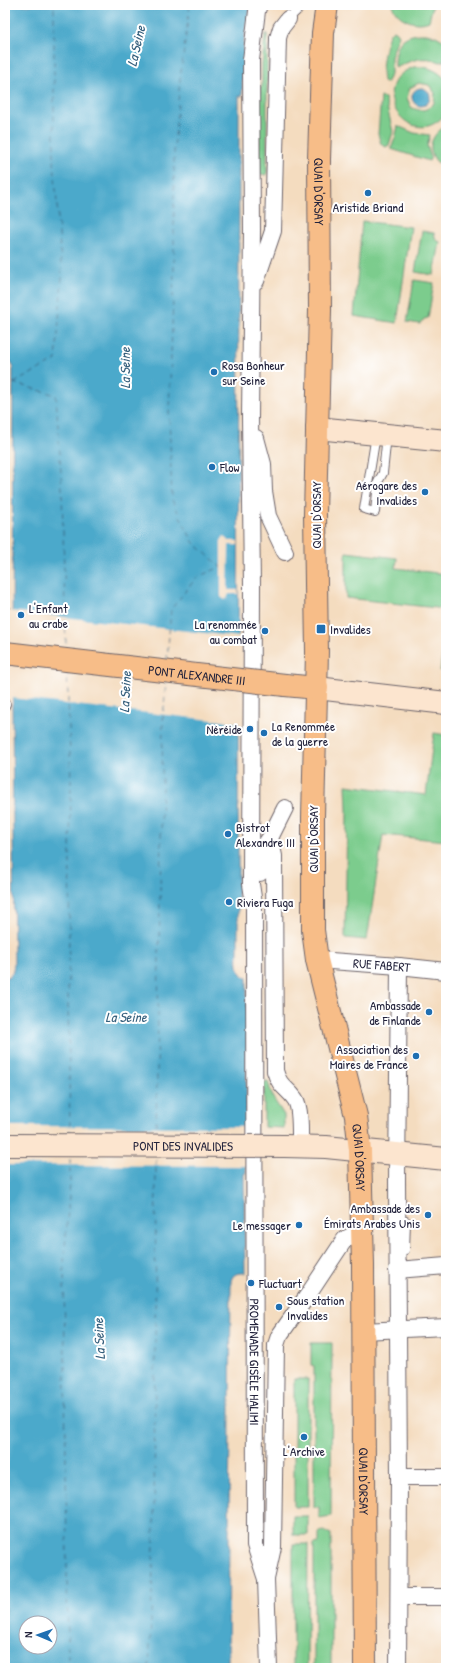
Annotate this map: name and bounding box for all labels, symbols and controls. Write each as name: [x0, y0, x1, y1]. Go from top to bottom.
water label: La Seine: [122, 22, 150, 68]
street label: QUAI D'ORSAY: [310, 158, 328, 226]
marker: Aristide Briand: [363, 188, 373, 198]
place label: Aristide Briand: [333, 198, 403, 216]
water label: La Seine: [115, 346, 134, 388]
place label: Rosa Bonheur sur Seine: [222, 356, 285, 389]
marker: Rosa Bonheur sur Seine: [209, 367, 219, 377]
place label: Flow: [219, 458, 240, 476]
marker: Flow: [207, 462, 217, 472]
place label: Aérogare des Invalides: [356, 476, 417, 509]
street label: QUAI D'ORSAY: [307, 481, 325, 549]
marker: Aérogare des Invalides: [420, 487, 430, 497]
place label: L'Enfant au crabe: [29, 599, 68, 632]
marker: L'Enfant au crabe: [16, 610, 26, 620]
place label: La renommée au combat: [195, 615, 258, 648]
place label: Invalides: [330, 620, 371, 638]
marker: Invalides: [315, 623, 327, 635]
marker: La renommée au combat: [260, 626, 270, 636]
street label: PONT ALEXANDRE III: [147, 660, 246, 689]
water label: La Seine: [114, 670, 135, 713]
place label: La Renommée de la guerre: [272, 717, 335, 750]
place label: Néréide: [207, 720, 242, 738]
marker: Néréide: [245, 724, 255, 734]
marker: La Renommée de la guerre: [259, 728, 269, 738]
street label: QUAI D'ORSAY: [304, 805, 322, 873]
place label: Bistrot Alexandre III: [236, 818, 295, 851]
marker: Bistrot Alexandre III: [223, 829, 233, 839]
place label: Riviera Fuga: [237, 893, 293, 911]
marker: Riviera Fuga: [224, 897, 234, 907]
street label: RUE FABERT: [353, 954, 412, 976]
place label: Ambassade de Finlande: [369, 996, 421, 1029]
water label: La Seine: [106, 1007, 148, 1026]
marker: Ambassade de Finlande: [424, 1007, 434, 1017]
place label: Association des Maires de France: [330, 1040, 408, 1073]
marker: Association des Maires de France: [411, 1051, 421, 1061]
street label: QUAI D'ORSAY: [348, 1123, 370, 1192]
street label: PONT DES INVALIDES: [133, 1136, 233, 1155]
place label: Ambassade des Émirats Arabes Unis: [324, 1199, 420, 1232]
marker: Ambassade des Émirats Arabes Unis: [423, 1210, 433, 1220]
place label: Le messager: [233, 1216, 291, 1234]
marker: Le messager: [294, 1220, 304, 1230]
place label: Fluctuart: [258, 1274, 302, 1292]
marker: Fluctuart: [246, 1278, 256, 1288]
place label: Sous station Invalides: [287, 1291, 345, 1324]
street label: PROMENADE GISÈLE HALIMI: [246, 1299, 264, 1426]
marker: Sous station Invalides: [274, 1302, 284, 1312]
water label: La Seine: [88, 1317, 109, 1360]
marker: L'Archive: [299, 1432, 309, 1442]
place label: L'Archive: [283, 1442, 325, 1460]
street label: QUAI D'ORSAY: [355, 1447, 373, 1515]
north arrow: [18, 1615, 58, 1655]
text: N: [21, 1631, 35, 1638]

